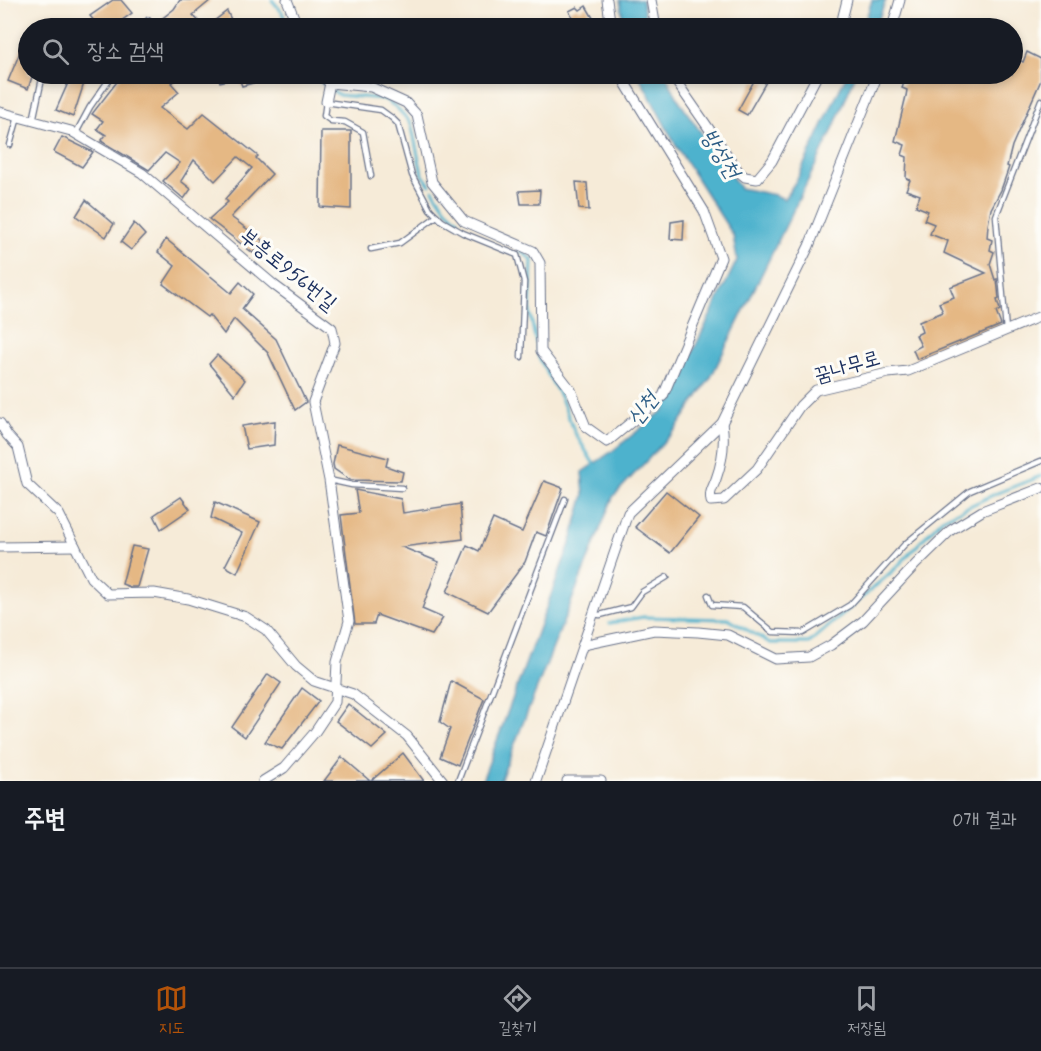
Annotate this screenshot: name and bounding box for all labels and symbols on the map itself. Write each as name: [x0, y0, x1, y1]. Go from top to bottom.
water label: 방성천: [694, 124, 747, 186]
street label: 부흥로956번길: [234, 222, 342, 318]
street label: 꿈나무로: [811, 344, 883, 390]
water label: 신천: [621, 385, 666, 432]

